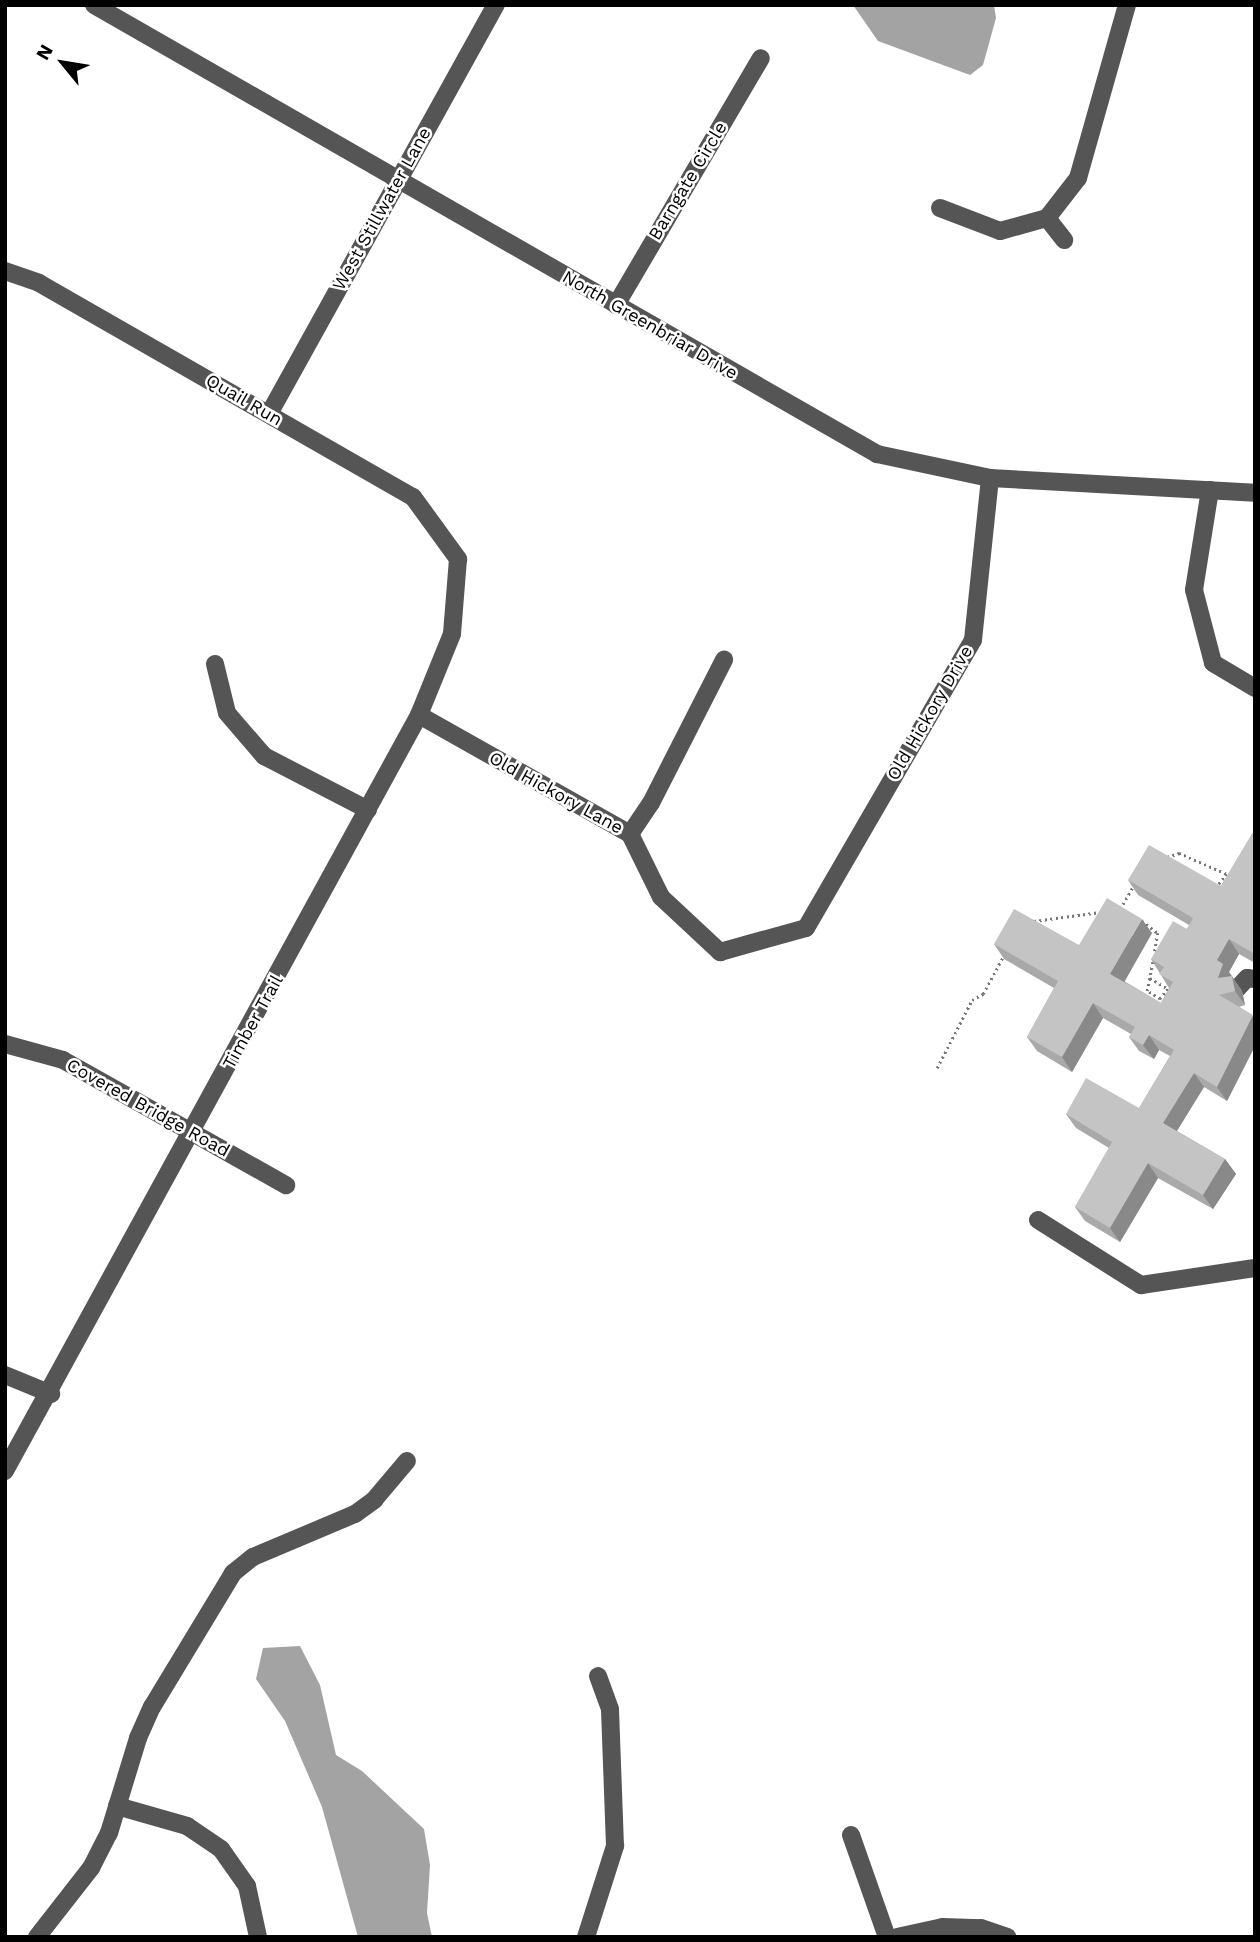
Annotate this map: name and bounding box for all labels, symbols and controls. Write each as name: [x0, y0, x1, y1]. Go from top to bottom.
north arrow: [28, 28, 98, 98]
text: N: [31, 40, 58, 64]
street label: Barngate Circle: [644, 118, 732, 244]
street label: West Stillwater Lane: [328, 124, 436, 294]
street label: North Greenbriar Drive: [558, 266, 742, 384]
street label: Quail Run: [202, 369, 286, 431]
street label: Old Hickory Drive: [882, 641, 978, 785]
street label: Old Hickory Lane: [485, 747, 627, 839]
street label: Timber Trail: [218, 971, 288, 1073]
street label: Covered Bridge Road: [63, 1054, 233, 1162]

